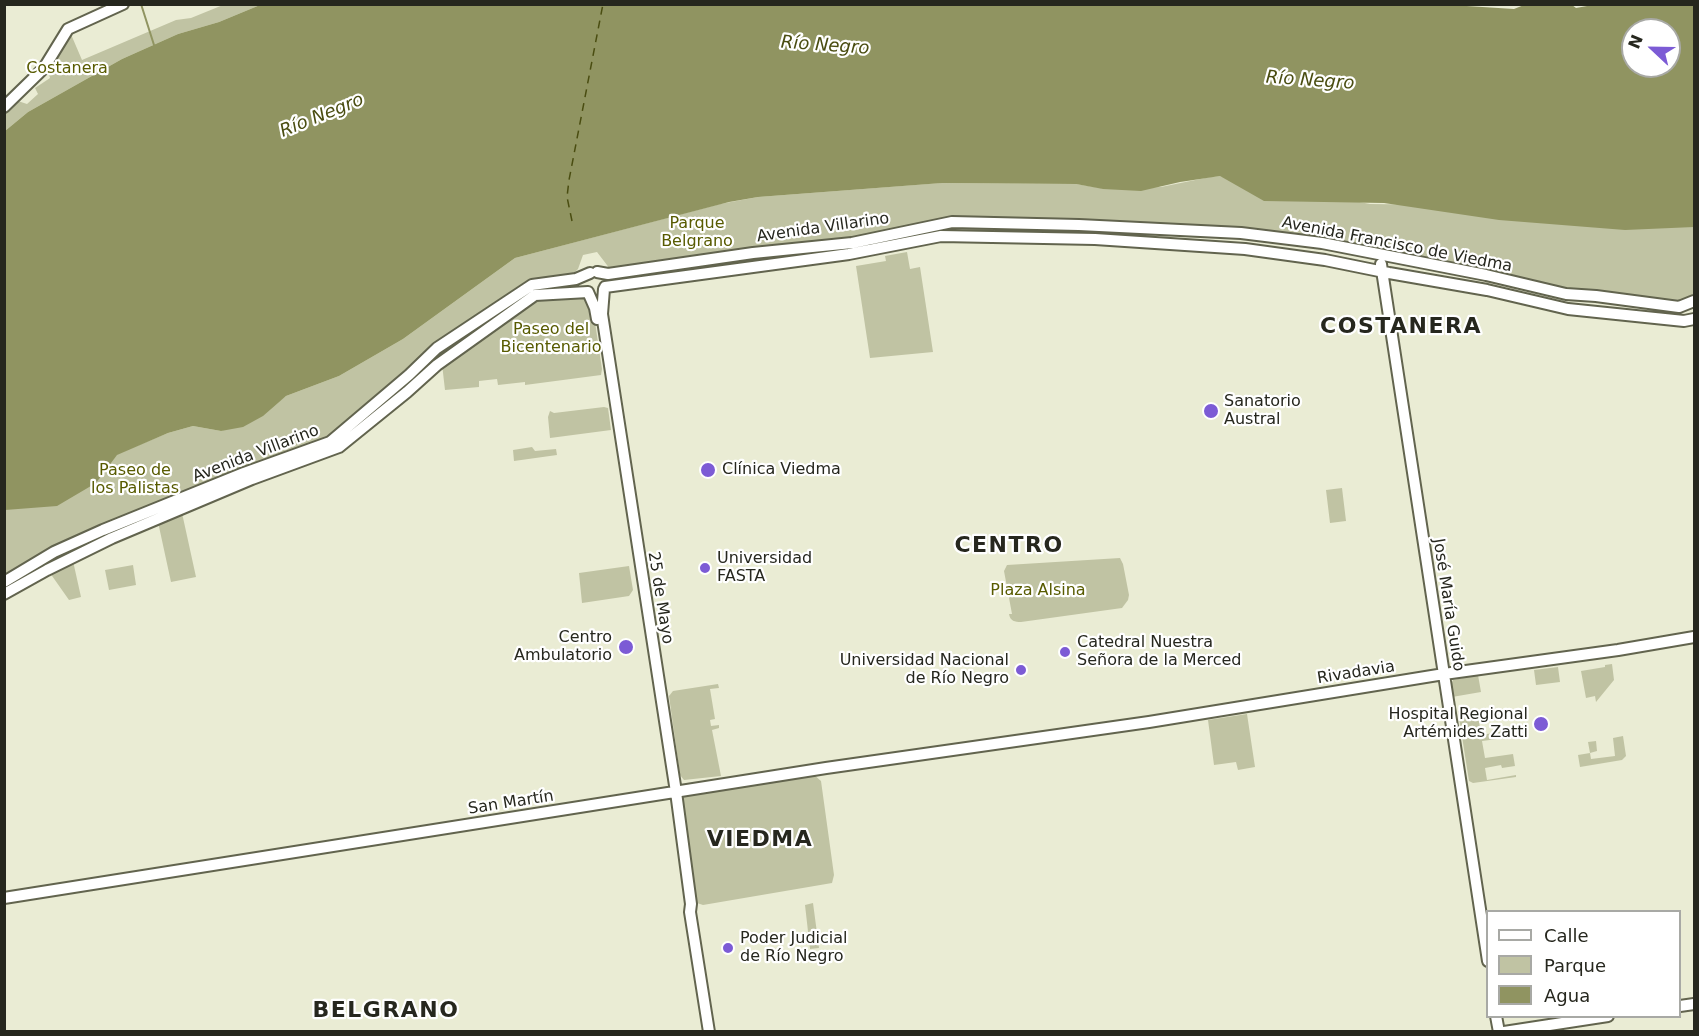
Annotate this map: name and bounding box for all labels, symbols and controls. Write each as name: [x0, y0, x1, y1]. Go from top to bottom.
north arrow: [1621, 18, 1681, 78]
water label: Río Negro: [780, 32, 870, 60]
text: N: [1624, 32, 1647, 52]
park label: Costanera: [26, 59, 108, 79]
water label: Río Negro: [1265, 67, 1355, 95]
water label: Río Negro: [277, 89, 367, 143]
street label: Avenida Villarino: [755, 209, 891, 247]
street label: Avenida Francisco de Viedma: [1280, 213, 1514, 277]
park label: Parque Belgrano: [661, 214, 733, 252]
district label: COSTANERA: [1320, 314, 1482, 340]
park label: Paseo del Bicentenario: [500, 320, 602, 358]
place label: Sanatorio Austral: [1224, 392, 1301, 430]
marker: Sanatorio Austral: [1202, 402, 1220, 420]
street label: Avenida Villarino: [190, 421, 322, 487]
place label: Clínica Viedma: [722, 460, 841, 480]
park label: Paseo de los Palistas: [91, 461, 179, 499]
marker: Clínica Viedma: [699, 461, 717, 479]
district label: CENTRO: [954, 533, 1064, 559]
street label: José María Guido: [1428, 537, 1468, 673]
place label: Universidad FASTA: [717, 549, 812, 587]
street label: 25 de Mayo: [643, 550, 677, 646]
marker: Universidad FASTA: [698, 561, 712, 575]
park label: Plaza Alsina: [990, 581, 1086, 601]
place label: Centro Ambulatorio: [514, 628, 612, 666]
place label: Catedral Nuestra Señora de la Merced: [1077, 633, 1241, 671]
marker: Centro Ambulatorio: [617, 638, 635, 656]
marker: Catedral Nuestra Señora de la Merced: [1058, 645, 1072, 659]
place label: Universidad Nacional de Río Negro: [840, 651, 1009, 689]
street label: Rivadavia: [1316, 657, 1396, 689]
marker: Universidad Nacional de Río Negro: [1014, 663, 1028, 677]
place label: Hospital Regional Artémides Zatti: [1389, 705, 1528, 743]
marker: Hospital Regional Artémides Zatti: [1532, 715, 1550, 733]
street label: San Martín: [467, 787, 555, 819]
district label: VIEDMA: [707, 827, 813, 853]
legend: [1486, 910, 1681, 1018]
text: Calle: [1544, 925, 1589, 946]
place label: Poder Judicial de Río Negro: [740, 929, 847, 967]
marker: Poder Judicial de Río Negro: [721, 941, 735, 955]
text: Parque: [1544, 955, 1606, 976]
text: Agua: [1544, 985, 1590, 1006]
district label: BELGRANO: [313, 998, 459, 1024]

